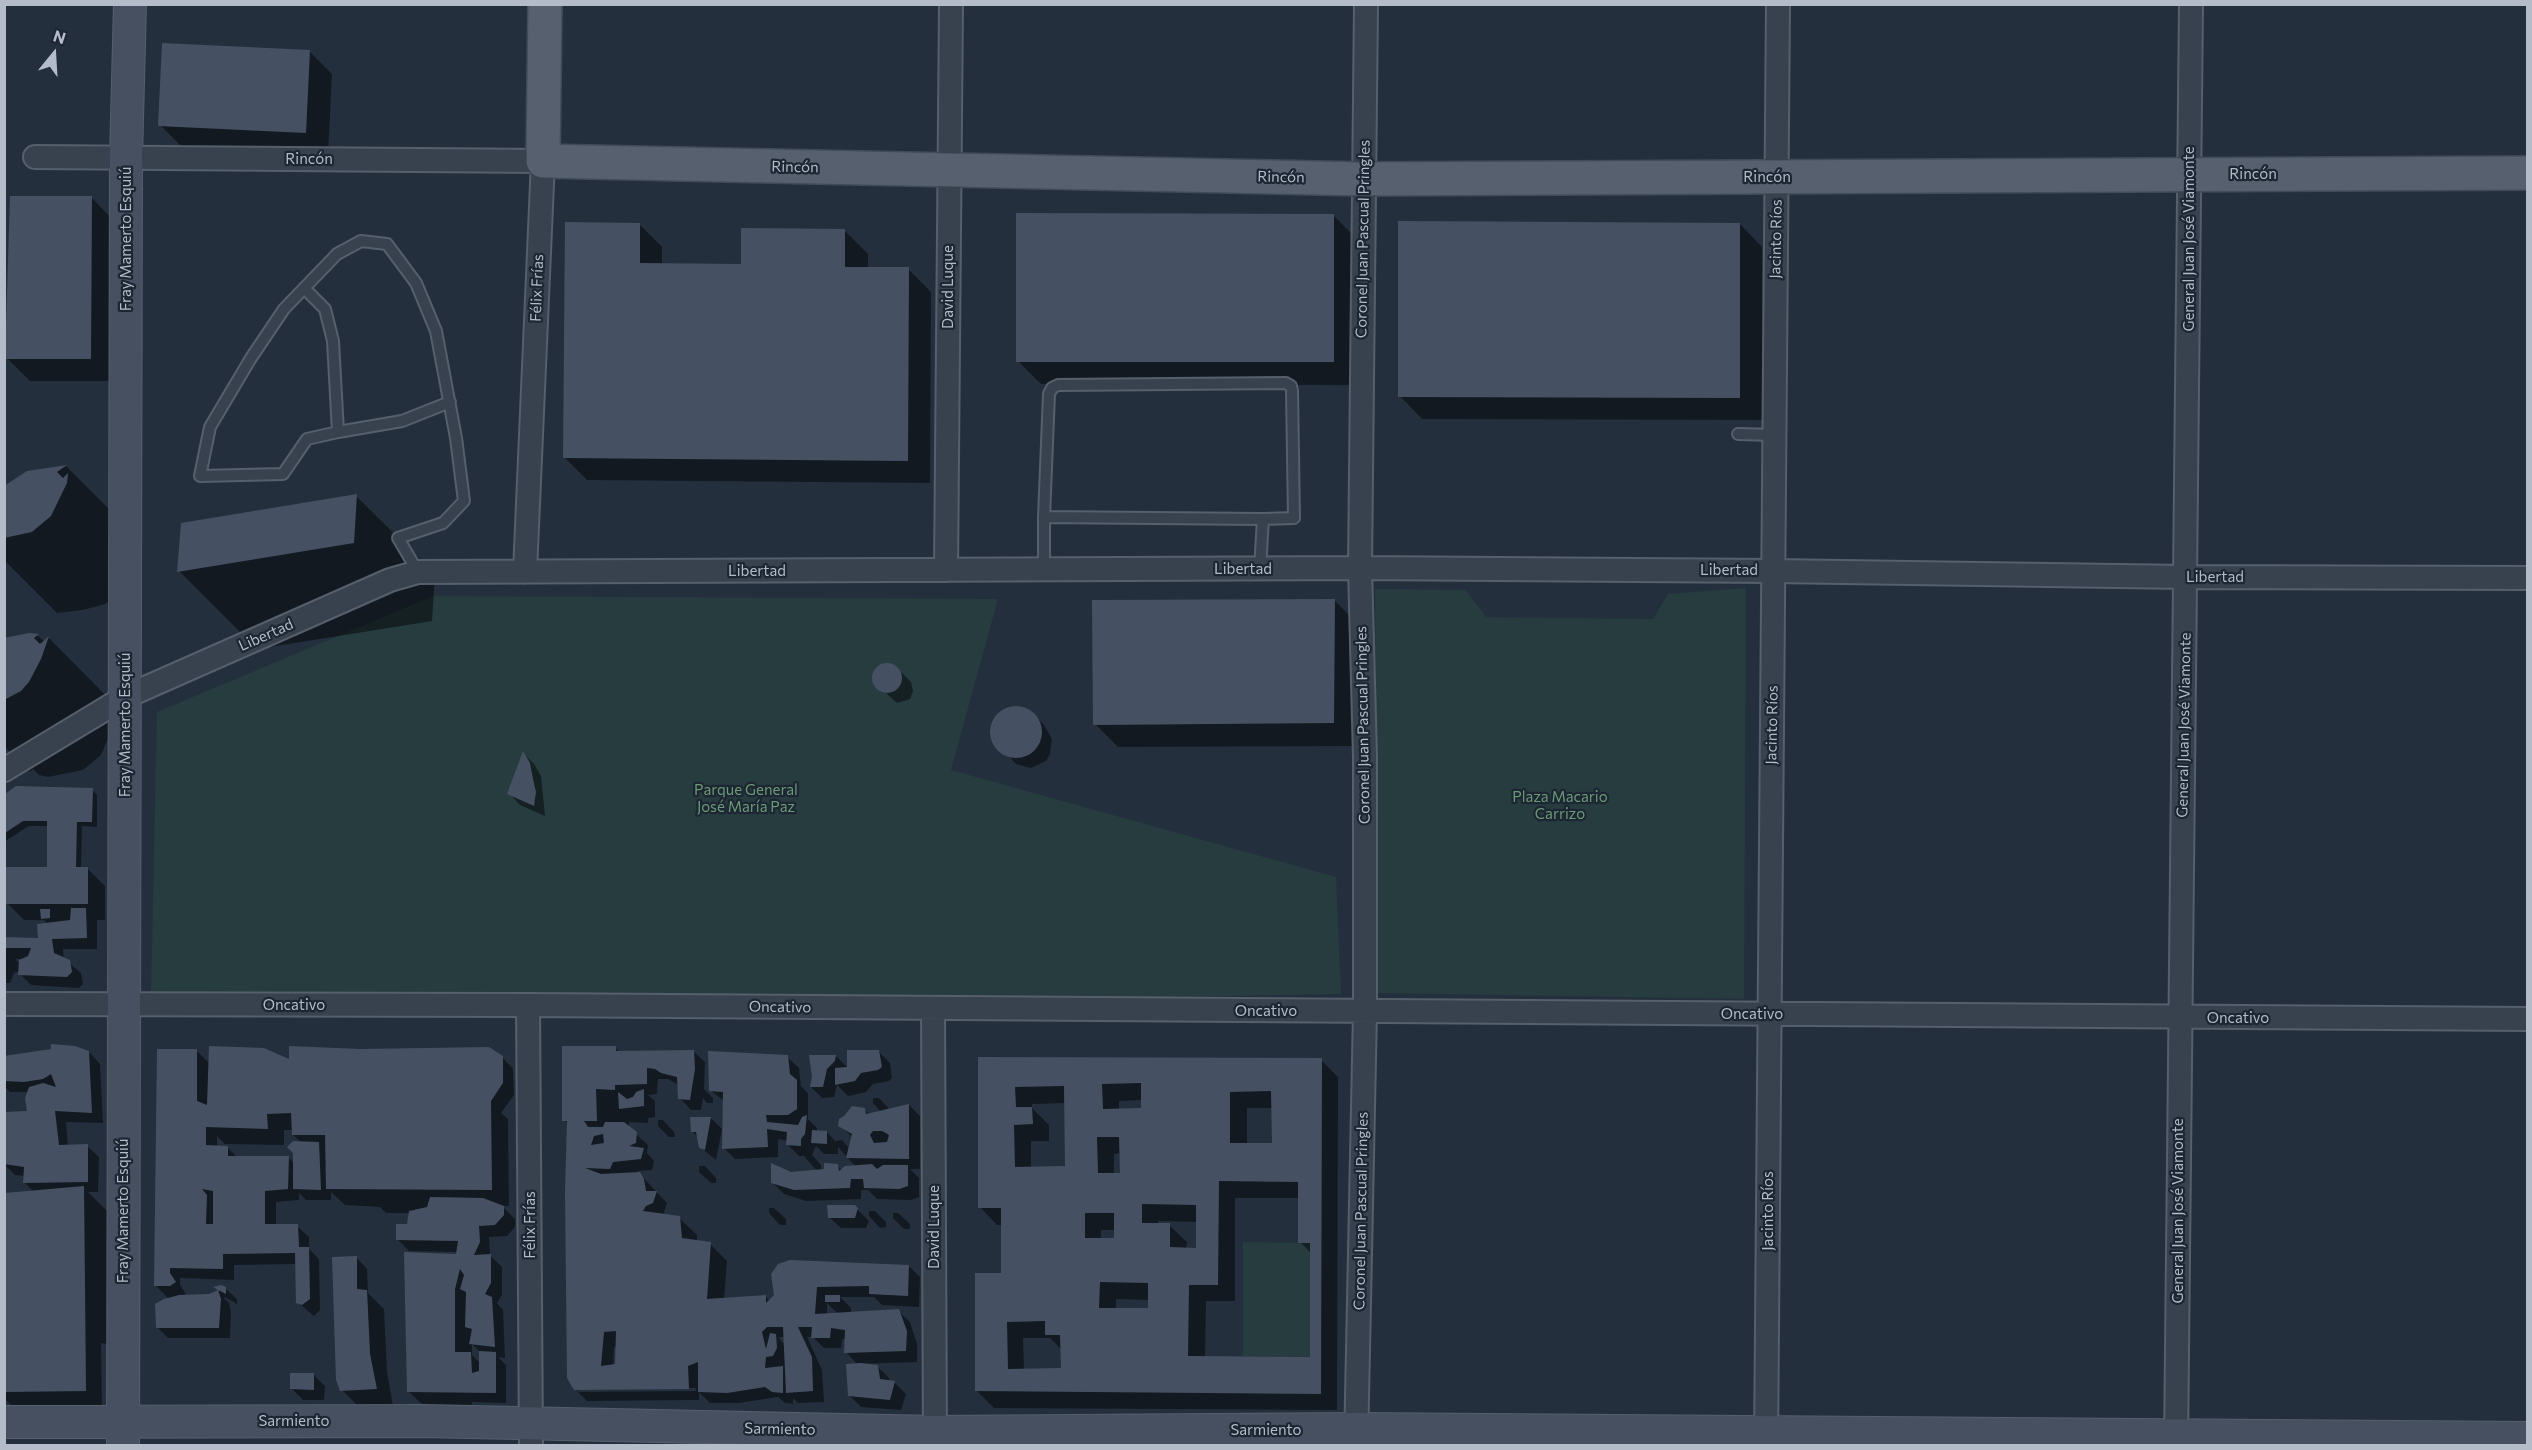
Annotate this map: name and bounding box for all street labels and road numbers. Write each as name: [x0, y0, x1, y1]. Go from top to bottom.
street label: Coronel Juan Pascual Pringles: [1352, 140, 1374, 338]
street label: General Juan José Viamonte: [2180, 146, 2198, 332]
street label: Rincón: [285, 150, 333, 168]
street label: Rincón: [771, 158, 819, 176]
street label: Rincón: [2229, 165, 2277, 183]
street label: Fray Mamerto Esquiú: [117, 167, 135, 311]
street label: Rincón: [1257, 168, 1305, 186]
street label: Rincón: [1743, 168, 1791, 186]
street label: Jacinto Ríos: [1766, 199, 1786, 279]
street label: David Luque: [939, 245, 957, 329]
street label: Félix Frías: [527, 254, 547, 322]
street label: Libertad: [1214, 560, 1272, 578]
street label: Libertad: [1700, 561, 1758, 579]
street label: Libertad: [728, 562, 786, 580]
street label: Libertad: [2186, 568, 2244, 586]
street label: Libertad: [236, 615, 296, 655]
street label: Coronel Juan Pascual Pringles: [1352, 626, 1374, 824]
street label: General Juan José Viamonte: [2173, 632, 2195, 818]
street label: Fray Mamerto Esquiú: [116, 653, 134, 797]
street label: Jacinto Ríos: [1762, 685, 1782, 765]
street label: Oncativo: [263, 996, 325, 1014]
street label: Oncativo: [749, 997, 811, 1017]
street label: Oncativo: [1235, 1002, 1297, 1020]
street label: Oncativo: [1721, 1005, 1783, 1023]
street label: Oncativo: [2207, 1009, 2269, 1027]
street label: Coronel Juan Pascual Pringles: [1350, 1112, 1372, 1310]
street label: General Juan José Viamonte: [2169, 1118, 2187, 1304]
street label: Fray Mamerto Esquiú: [114, 1139, 132, 1283]
street label: Jacinto Ríos: [1759, 1171, 1777, 1251]
street label: David Luque: [925, 1185, 943, 1269]
street label: Félix Frías: [521, 1191, 539, 1259]
street label: Sarmiento: [258, 1412, 330, 1430]
street label: Sarmiento: [744, 1419, 816, 1439]
street label: Sarmiento: [1230, 1421, 1302, 1439]

